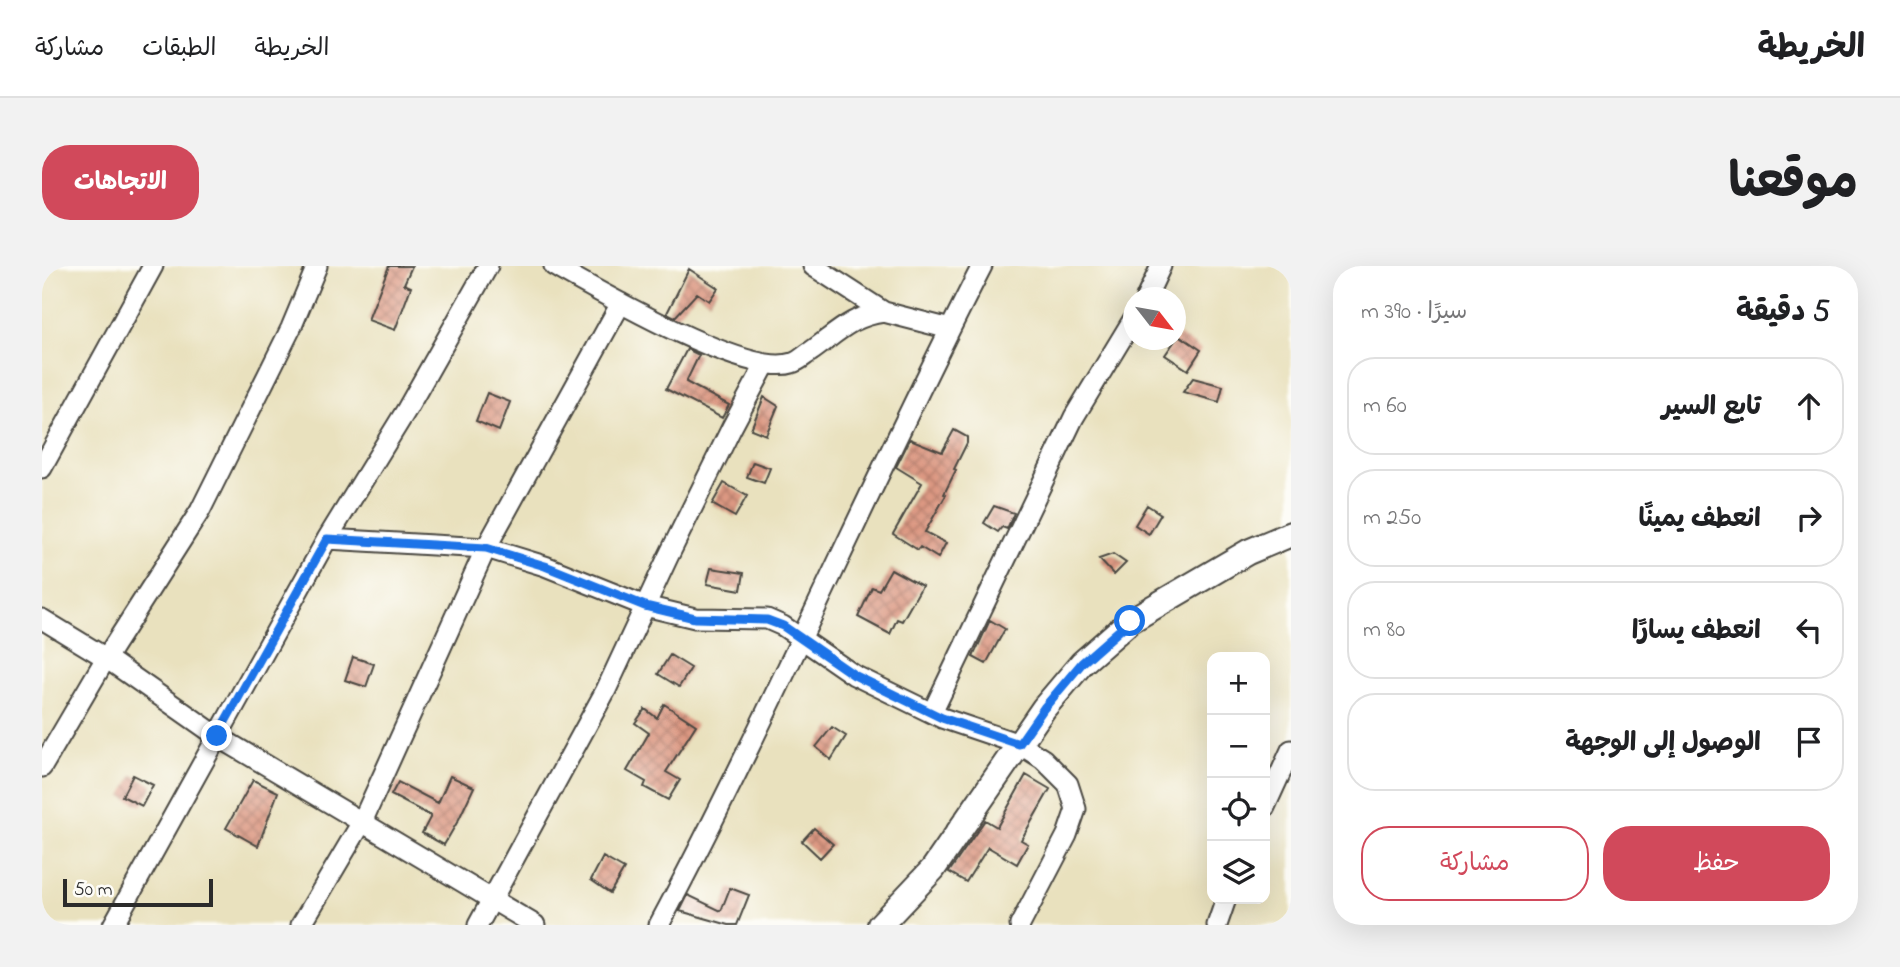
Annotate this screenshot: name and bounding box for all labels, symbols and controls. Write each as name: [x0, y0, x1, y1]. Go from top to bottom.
text: الخريطة: [1758, 25, 1865, 73]
text: مشاركة: [35, 32, 104, 67]
text: الطبقات: [142, 32, 217, 67]
text: الخريطة: [255, 32, 329, 67]
button: الاتجاهات: [42, 145, 199, 220]
text: موقعنا: [1728, 148, 1858, 220]
north arrow: [1123, 287, 1186, 350]
text: 5 دقيقة: [1736, 291, 1830, 335]
text: سيرًا · 390 m: [1361, 296, 1467, 329]
icon: ahead: [1790, 387, 1828, 425]
text: تابع السير: [1662, 389, 1761, 427]
text: 60 m: [1363, 390, 1407, 423]
icon: right: [1790, 499, 1828, 537]
text: انعطف يمينًا: [1638, 501, 1761, 539]
text: 250 m: [1363, 502, 1421, 535]
route start: [1114, 605, 1145, 636]
icon: left: [1790, 611, 1828, 649]
text: انعطف يسارًا: [1632, 613, 1761, 651]
text: 80 m: [1363, 614, 1405, 647]
map controls: [1207, 652, 1270, 904]
button: +: [1207, 652, 1270, 715]
button: −: [1207, 715, 1270, 778]
route end: [201, 720, 232, 751]
icon: arrive: [1790, 723, 1828, 761]
text: الوصول إلى الوجهة: [1565, 725, 1761, 763]
button: locate: [1207, 778, 1270, 841]
button: مشاركة: [1361, 826, 1589, 901]
button: حفظ: [1603, 826, 1830, 901]
button: layers: [1207, 841, 1270, 904]
scale bar: [63, 876, 214, 908]
text: 50 m: [74, 877, 113, 904]

